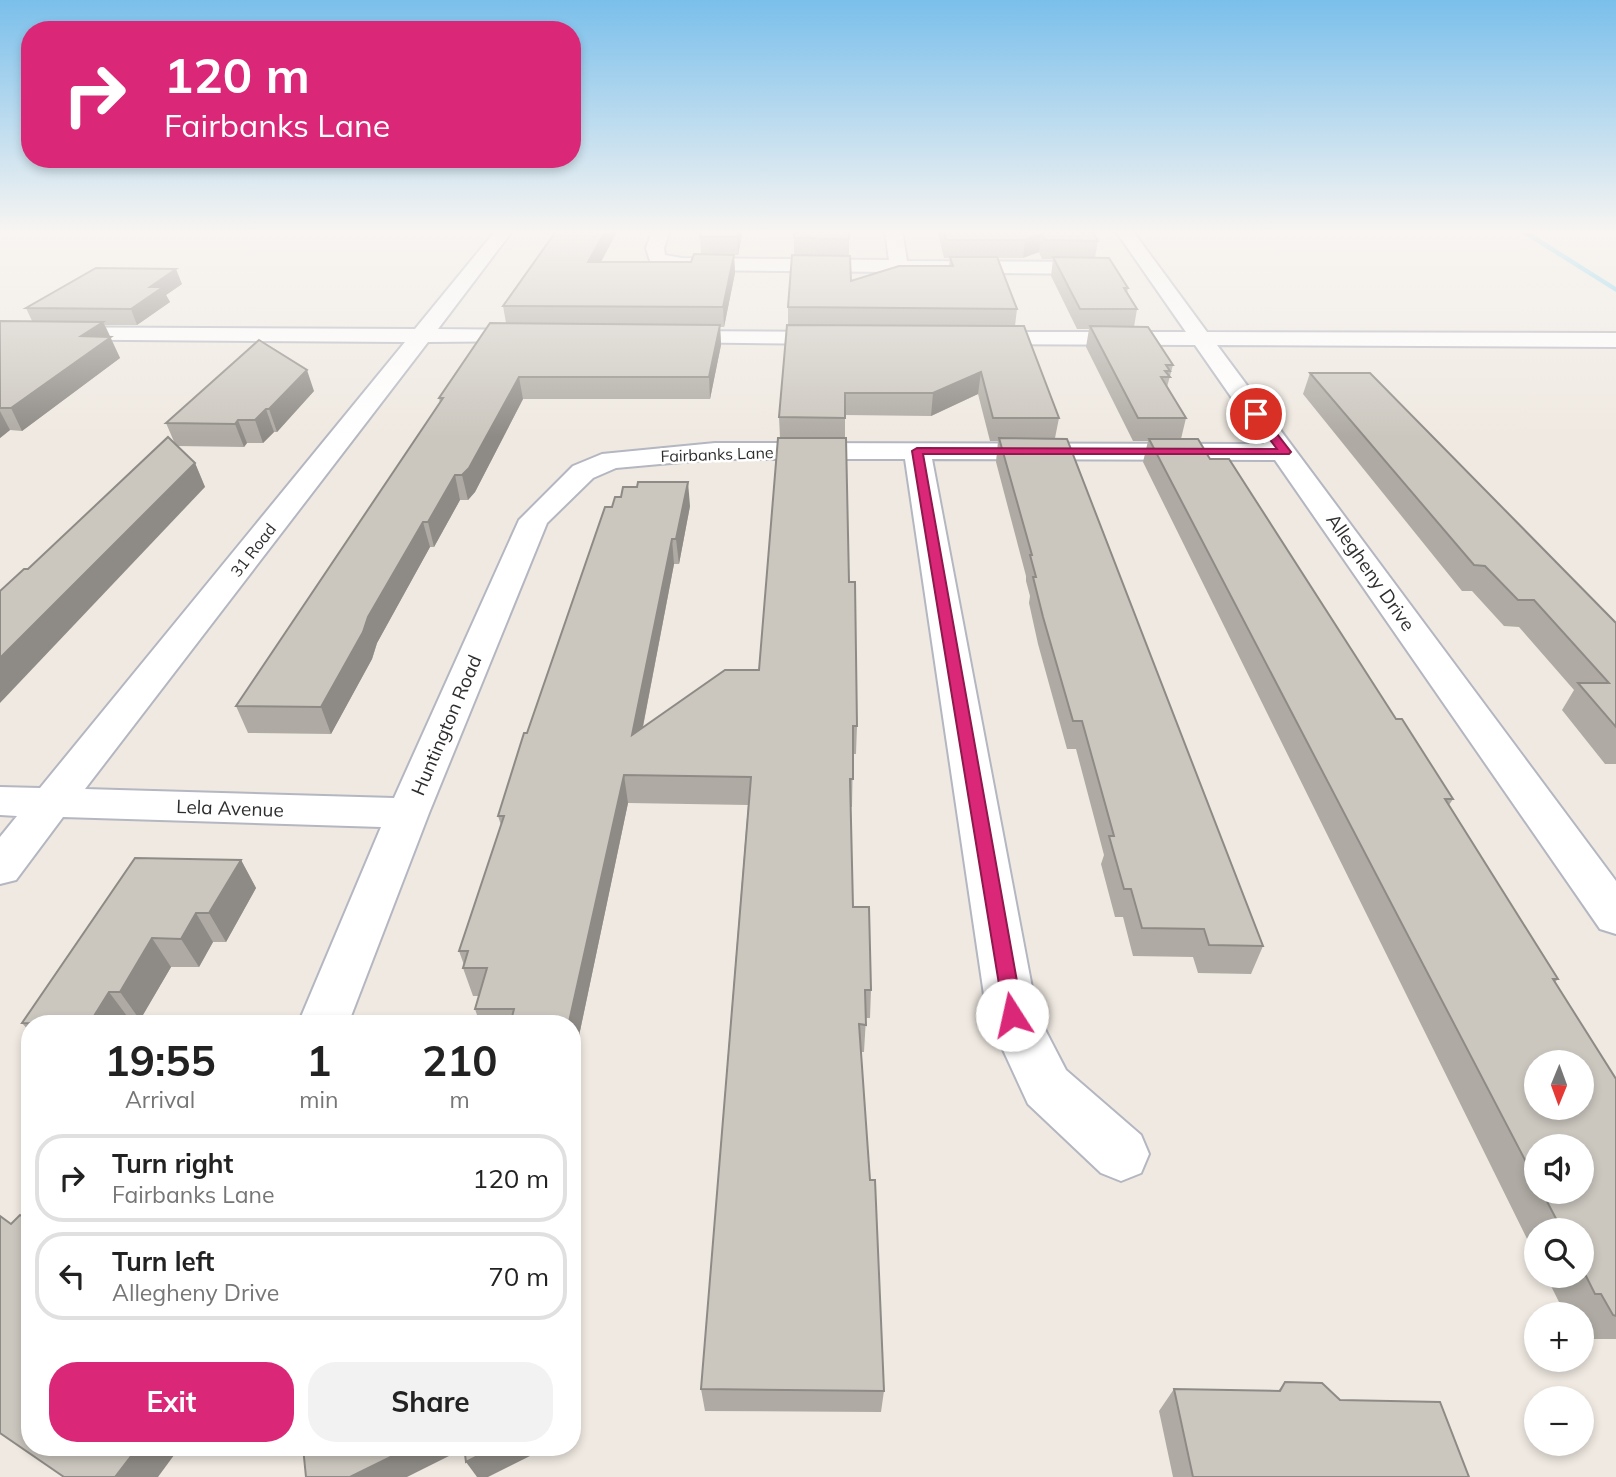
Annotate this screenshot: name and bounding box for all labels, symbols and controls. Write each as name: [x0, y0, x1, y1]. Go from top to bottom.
text: 120 m: [164, 44, 310, 105]
icon: right: [49, 49, 140, 140]
text: Fairbanks Lane: [164, 105, 390, 145]
pin: [1226, 384, 1286, 444]
icon: arrive: [1237, 395, 1275, 433]
street label: Fairbanks Lane: [660, 442, 774, 466]
street label: Allegheny Drive: [1322, 508, 1420, 636]
street label: 31 Road: [226, 519, 280, 581]
street label: Huntington Road: [406, 651, 486, 799]
street label: Lela Avenue: [176, 794, 284, 822]
position arrow: [975, 978, 1049, 1052]
text: 19:55: [105, 1034, 216, 1087]
text: 1: [306, 1034, 331, 1087]
text: 210: [422, 1034, 497, 1087]
north arrow: [1524, 1050, 1594, 1120]
map controls: [1524, 1050, 1594, 1456]
text: Arrival: [125, 1085, 195, 1114]
text: min: [299, 1085, 338, 1114]
text: m: [450, 1085, 470, 1114]
button: sound: [1524, 1134, 1594, 1204]
text: Turn right: [112, 1147, 233, 1180]
icon: right: [53, 1159, 91, 1197]
text: 120 m: [473, 1162, 549, 1195]
text: Fairbanks Lane: [112, 1180, 275, 1209]
button: search: [1524, 1218, 1594, 1288]
text: Turn left: [112, 1245, 214, 1278]
icon: left: [53, 1257, 91, 1295]
text: 70 m: [488, 1260, 549, 1293]
text: Allegheny Drive: [112, 1278, 279, 1307]
button: +: [1524, 1302, 1594, 1372]
button: Exit: [49, 1362, 294, 1442]
button: Share: [308, 1362, 553, 1442]
button: −: [1524, 1386, 1594, 1456]

